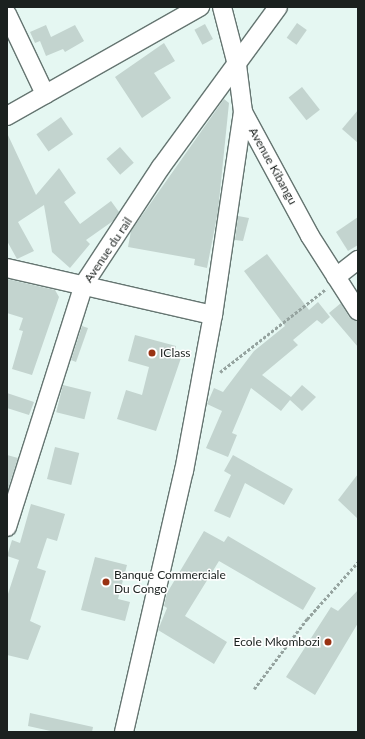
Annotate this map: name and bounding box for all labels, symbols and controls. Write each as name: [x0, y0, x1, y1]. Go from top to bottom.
street label: Avenue Kibangu: [246, 125, 300, 207]
street label: Avenue du rail: [81, 215, 135, 285]
place label: IClass: [160, 346, 191, 360]
marker: IClass: [147, 348, 157, 358]
place label: Banque Commerciale Du Congo: [114, 568, 226, 596]
marker: Banque Commerciale Du Congo: [101, 577, 111, 587]
place label: Ecole Mkombozi: [234, 635, 320, 649]
marker: Ecole Mkombozi: [323, 637, 333, 647]

